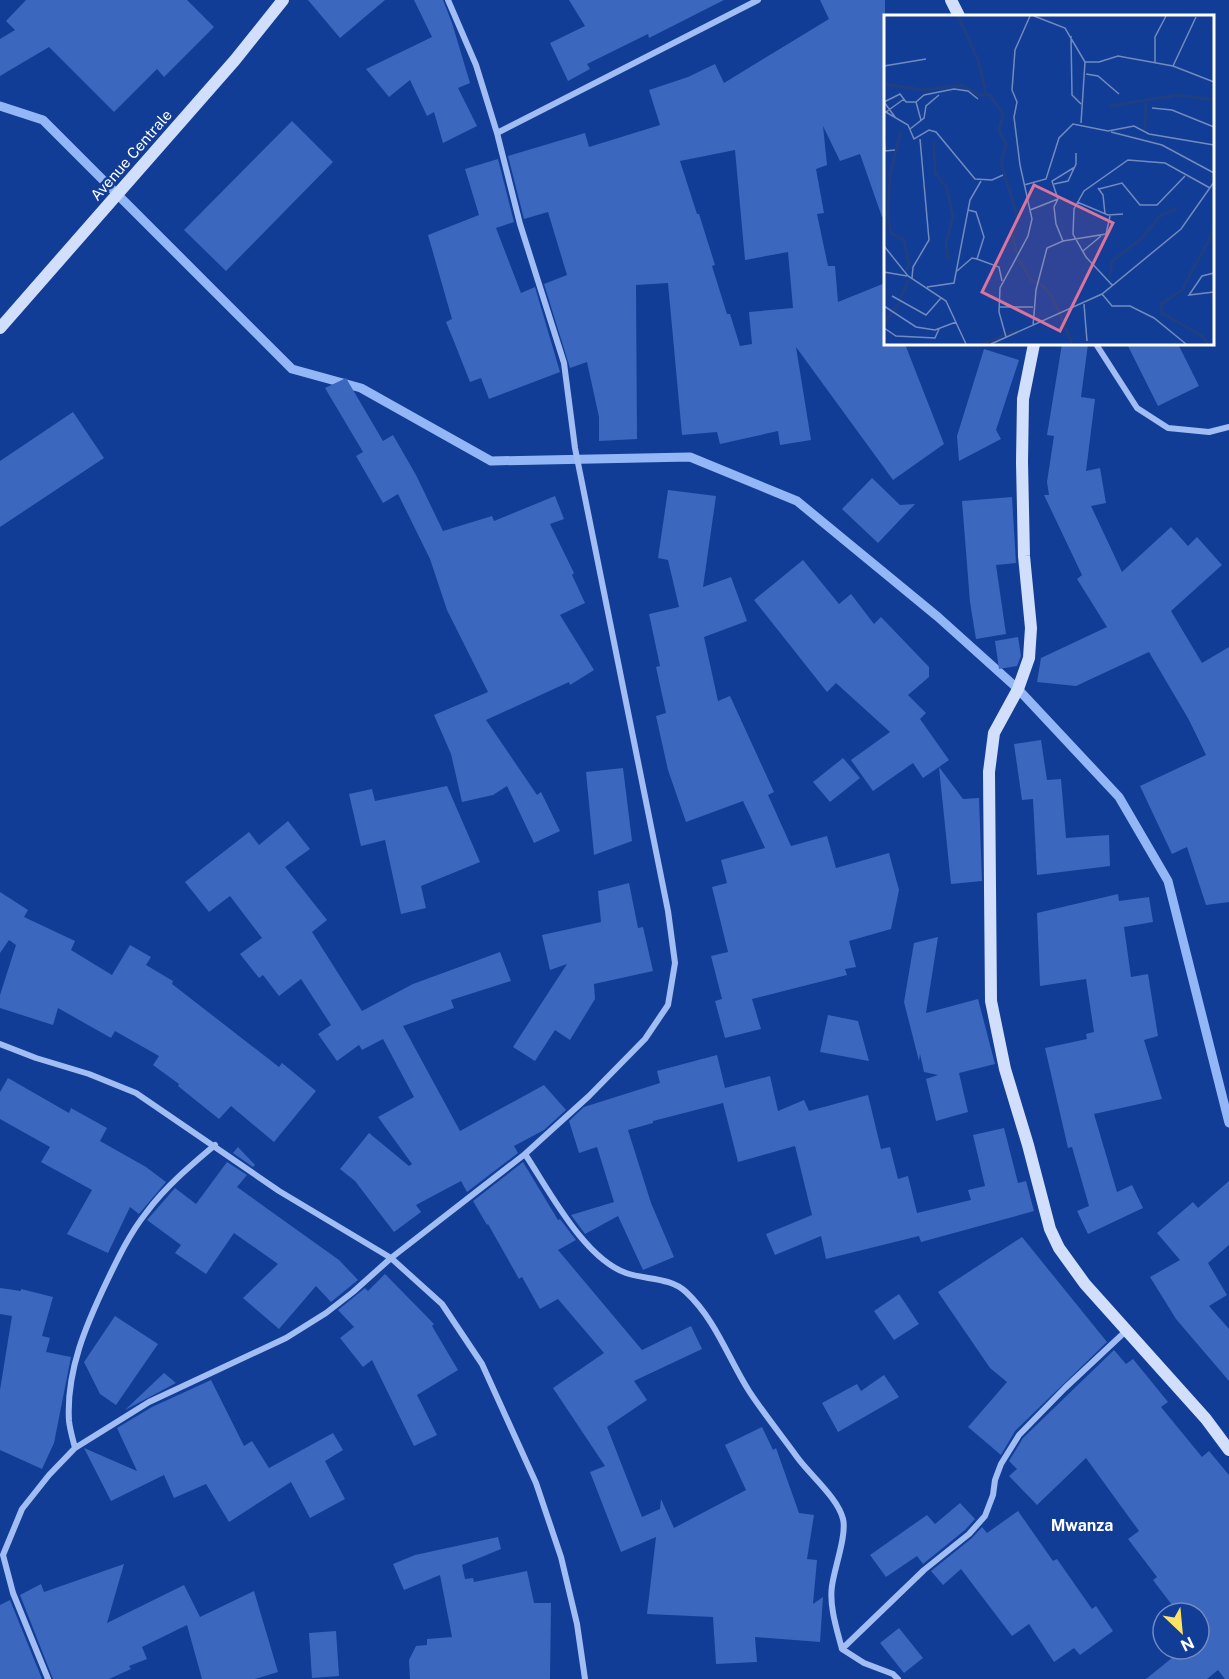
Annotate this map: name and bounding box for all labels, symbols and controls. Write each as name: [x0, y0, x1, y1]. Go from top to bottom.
inset map: [884, 15, 1214, 345]
street label: Avenue Centrale: [87, 106, 175, 204]
district label: Mwanza: [1051, 1516, 1113, 1535]
north arrow: [1151, 1601, 1211, 1661]
text: N: [1178, 1633, 1197, 1655]

